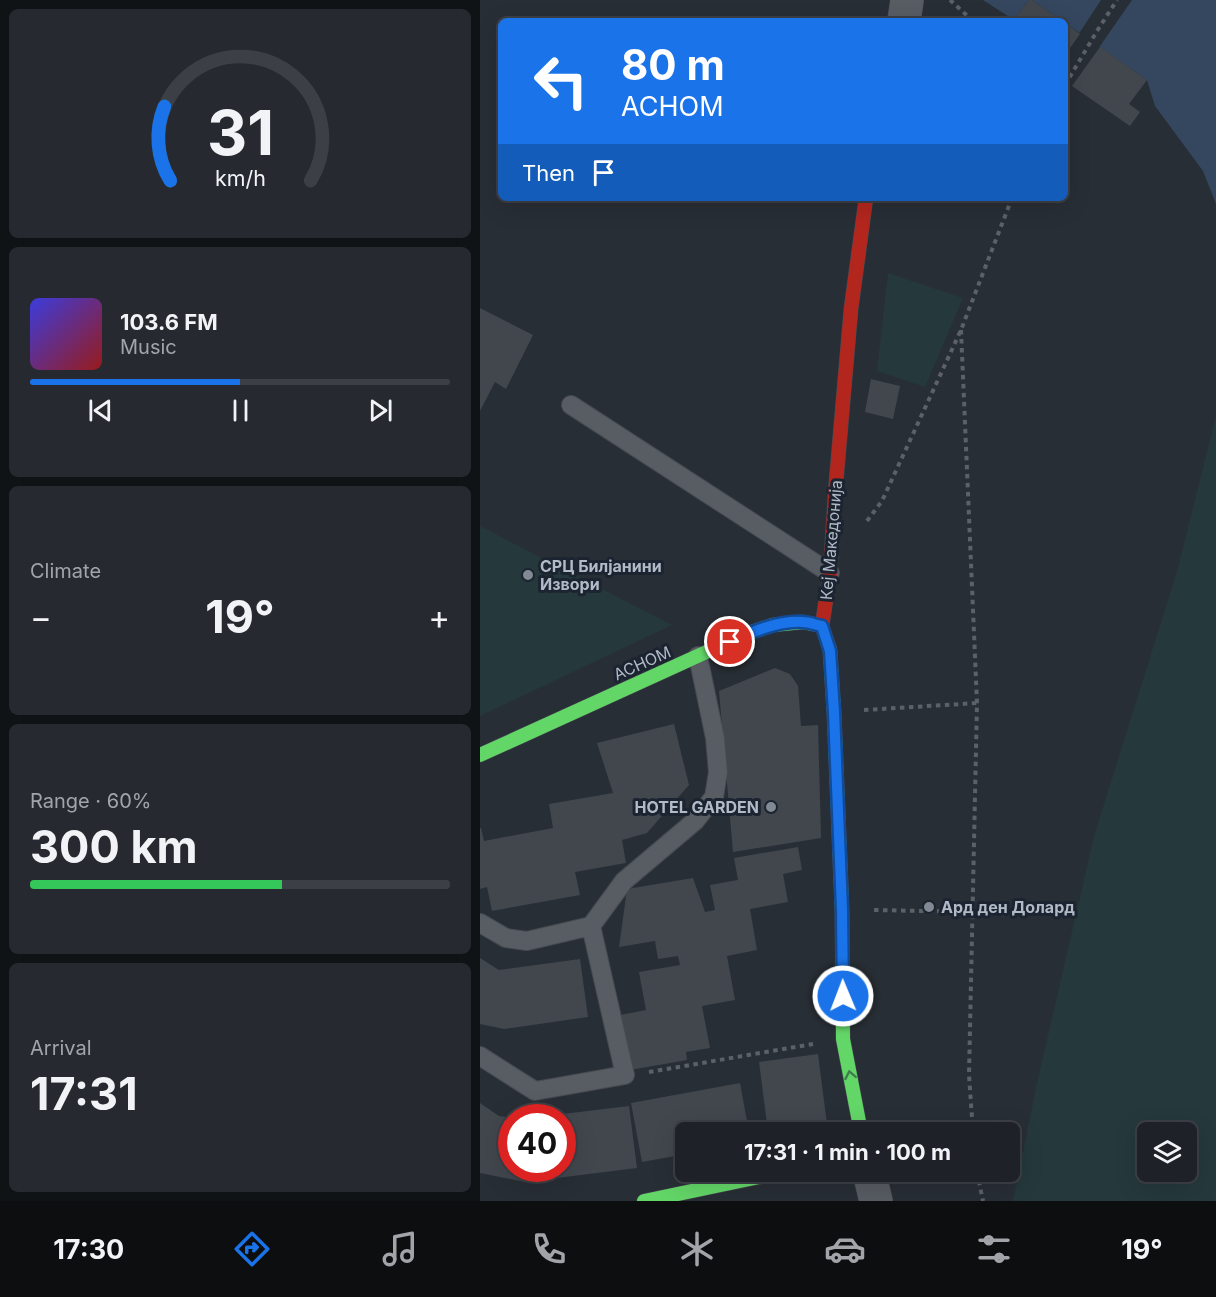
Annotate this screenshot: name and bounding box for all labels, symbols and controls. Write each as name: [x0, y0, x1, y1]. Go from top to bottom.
text: 80 m: [621, 39, 725, 90]
icon: left: [522, 42, 600, 120]
text: АСНОМ: [621, 90, 724, 123]
text: 31: [206, 95, 274, 170]
icon: arrive: [587, 156, 620, 189]
text: Then: [522, 160, 575, 186]
text: km/h: [215, 165, 265, 191]
text: 103.6 FM: [120, 309, 218, 335]
text: Music: [120, 335, 177, 359]
icon: previous: [84, 394, 117, 427]
icon: pause: [224, 394, 257, 427]
icon: next: [364, 394, 397, 427]
street label: Кеј Македонија: [816, 479, 846, 601]
place label: СРЦ Билјанини Извори: [540, 556, 662, 594]
text: Climate: [30, 559, 101, 583]
marker: СРЦ Билјанини Извори: [521, 568, 535, 582]
text: 19°: [205, 589, 275, 644]
text: −: [30, 597, 52, 637]
text: +: [428, 597, 450, 637]
pin: [704, 616, 755, 667]
icon: arrive: [713, 625, 746, 658]
street label: АСНОМ: [610, 642, 674, 684]
text: Range · 60%: [30, 789, 151, 813]
place label: HOTEL GARDEN: [635, 797, 759, 817]
marker: HOTEL GARDEN: [764, 800, 778, 814]
text: 300 km: [30, 819, 198, 874]
place label: Ард ден Долард: [941, 897, 1075, 917]
marker: Ард ден Долард: [922, 900, 936, 914]
position arrow: [811, 964, 875, 1028]
text: Arrival: [30, 1036, 92, 1060]
text: 17:31: [30, 1066, 138, 1121]
one-way arrow: [844, 1070, 857, 1080]
speed limit sign: 40: [498, 1104, 576, 1182]
map controls: [1137, 1122, 1197, 1182]
button: layers: [1137, 1122, 1197, 1182]
text: 17:31 · 1 min · 100 m: [744, 1139, 951, 1165]
icon: directions: [231, 1228, 273, 1270]
icon: music: [379, 1228, 421, 1270]
icon: phone: [528, 1228, 570, 1270]
icon: climate: [676, 1228, 718, 1270]
icon: car: [824, 1228, 866, 1270]
icon: filters: [973, 1228, 1015, 1270]
text: 17:30: [53, 1233, 124, 1266]
text: 19°: [1121, 1233, 1163, 1266]

